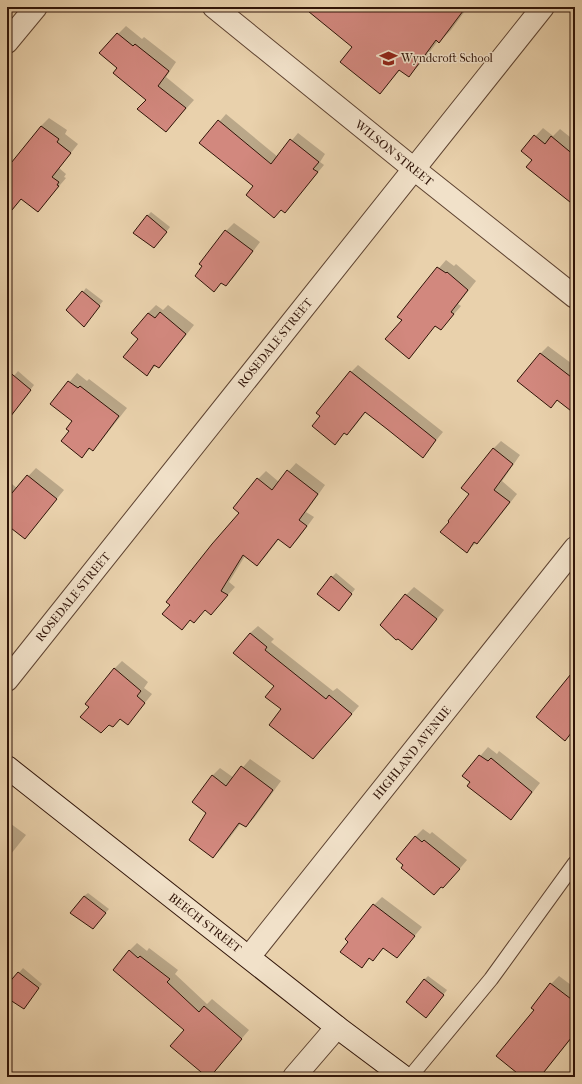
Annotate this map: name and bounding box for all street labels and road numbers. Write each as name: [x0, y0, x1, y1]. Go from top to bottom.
street label: WILSON STREET: [351, 117, 437, 189]
street label: ROSEDALE STREET: [235, 295, 316, 390]
street label: ROSEDALE STREET: [33, 549, 114, 644]
street label: HIGHLAND AVENUE: [370, 704, 454, 802]
street label: BEECH STREET: [166, 890, 245, 956]

